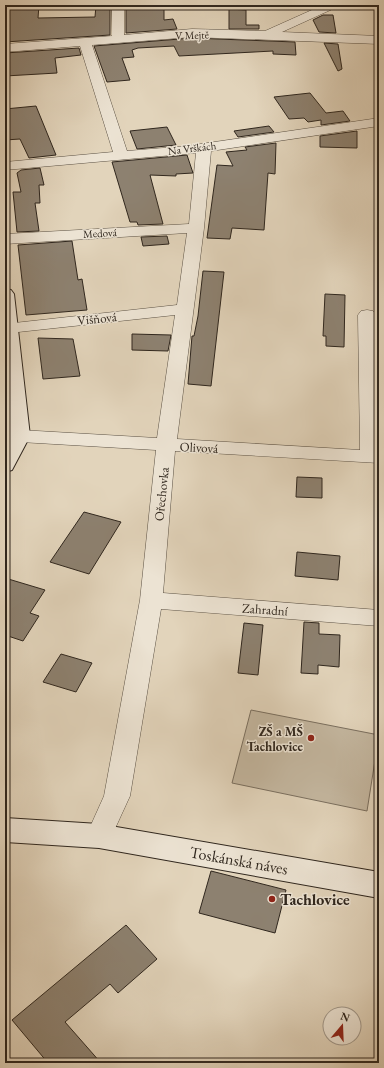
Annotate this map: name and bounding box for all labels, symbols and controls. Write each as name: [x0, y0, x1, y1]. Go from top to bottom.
street label: V Mejtě: [175, 27, 210, 43]
street label: Na Vrškách: [167, 138, 217, 158]
street label: Medová: [83, 225, 118, 241]
street label: Višňová: [76, 308, 118, 329]
street label: Olivová: [179, 438, 219, 457]
street label: Ořechovka: [150, 465, 173, 522]
street label: Zahradní: [241, 599, 289, 620]
place label: ZŠ a MŠ Tachlovice: [246, 723, 304, 755]
marker: ZŠ a MŠ Tachlovice: [306, 733, 316, 743]
street label: Toskánská náves: [188, 842, 290, 879]
place label: Tachlovice: [280, 889, 350, 910]
marker: Tachlovice: [267, 894, 277, 904]
north arrow: [322, 1006, 362, 1046]
text: N: [339, 1008, 352, 1025]

